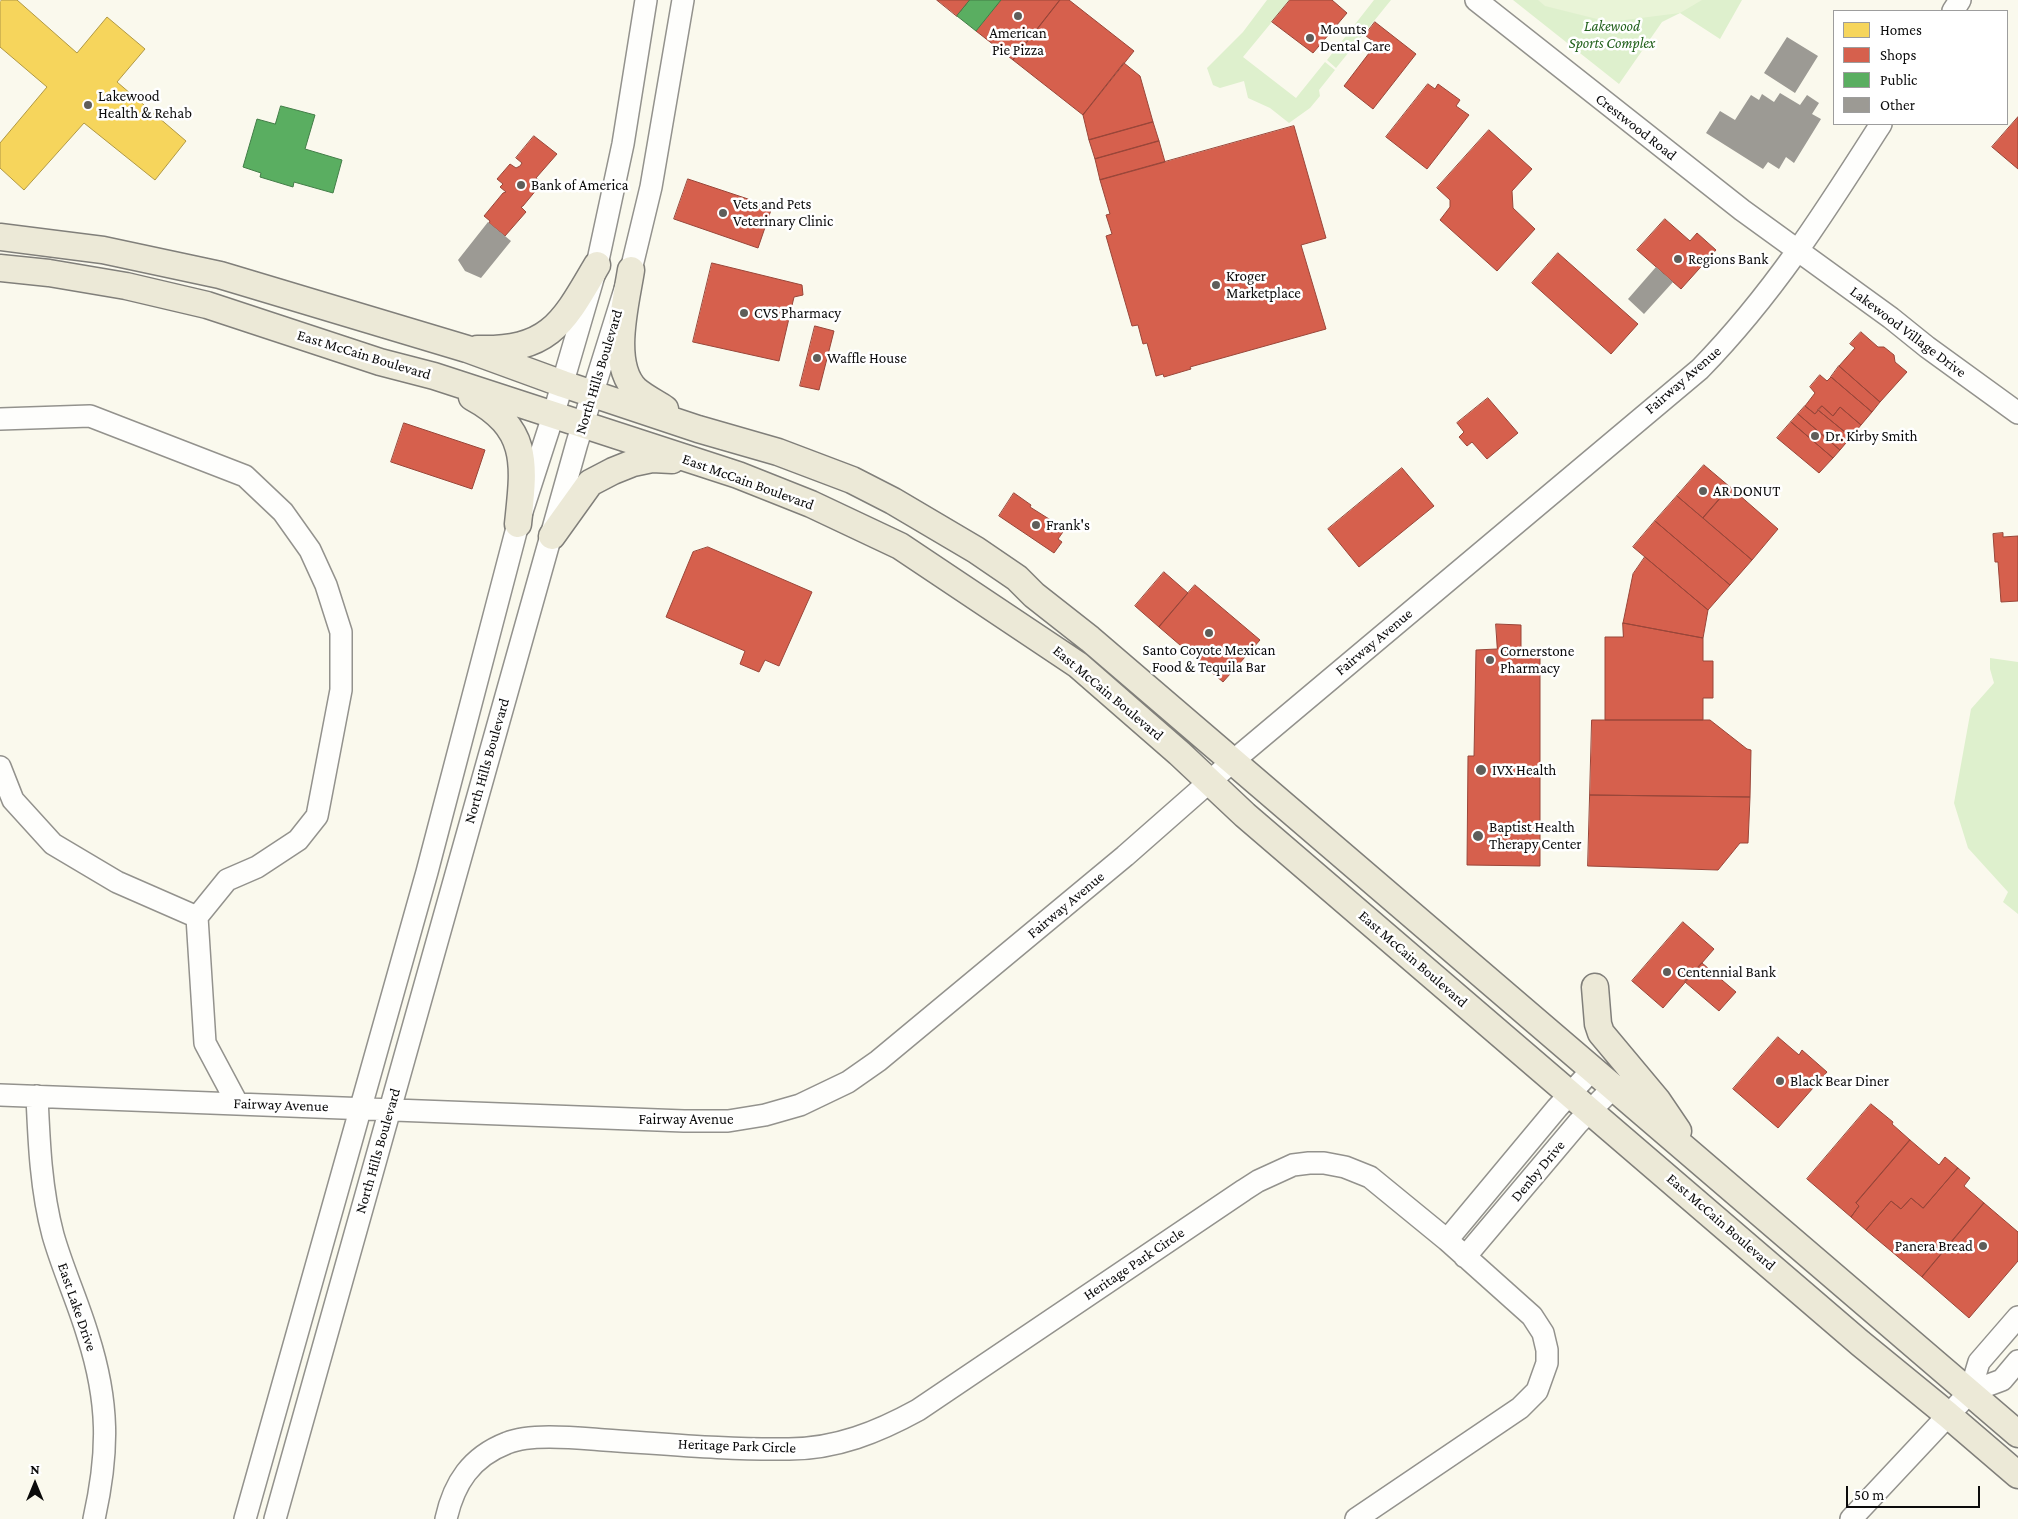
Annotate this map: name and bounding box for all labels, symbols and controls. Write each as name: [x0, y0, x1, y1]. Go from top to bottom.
marker: American Pie Pizza: [1012, 10, 1024, 22]
legend: [1833, 10, 2008, 125]
park label: Lakewood Sports Complex: [1569, 17, 1655, 52]
place label: Mounts Dental Care: [1320, 20, 1391, 55]
text: Homes: [1880, 22, 1922, 38]
place label: American Pie Pizza: [989, 24, 1047, 59]
marker: Mounts Dental Care: [1304, 32, 1316, 44]
text: Shops: [1880, 47, 1916, 63]
text: Public: [1880, 72, 1917, 88]
place label: Lakewood Health & Rehab: [98, 87, 192, 122]
street label: Crestwood Road: [1592, 90, 1680, 164]
text: Other: [1880, 97, 1915, 113]
marker: Lakewood Health & Rehab: [82, 99, 94, 111]
place label: Bank of America: [531, 176, 628, 194]
marker: Bank of America: [515, 179, 527, 191]
place label: Vets and Pets Veterinary Clinic: [733, 195, 833, 230]
marker: Vets and Pets Veterinary Clinic: [717, 207, 729, 219]
place label: Regions Bank: [1688, 250, 1768, 268]
marker: Regions Bank: [1672, 253, 1684, 265]
place label: Kroger Marketplace: [1226, 267, 1301, 302]
marker: Kroger Marketplace: [1210, 279, 1222, 291]
street label: Lakewood Village Drive: [1846, 282, 1970, 382]
place label: CVS Pharmacy: [754, 304, 841, 322]
street label: North Hills Boulevard: [571, 307, 627, 437]
marker: CVS Pharmacy: [738, 307, 750, 319]
street label: East McCain Boulevard: [295, 326, 433, 384]
street label: Fairway Avenue: [1641, 342, 1725, 418]
place label: Waffle House: [827, 349, 907, 367]
marker: Waffle House: [811, 352, 823, 364]
place label: Dr. Kirby Smith: [1825, 427, 1917, 445]
marker: Dr. Kirby Smith: [1809, 430, 1821, 442]
street label: East McCain Boulevard: [680, 450, 816, 514]
place label: AR DONUT: [1713, 482, 1780, 500]
marker: AR DONUT: [1697, 485, 1709, 497]
place label: Frank's: [1046, 516, 1090, 534]
marker: Frank's: [1030, 519, 1042, 531]
street label: Fairway Avenue: [1332, 605, 1416, 679]
marker: Santo Coyote Mexican Food & Tequila Bar: [1203, 627, 1215, 639]
place label: Santo Coyote Mexican Food & Tequila Bar: [1143, 641, 1275, 676]
street label: East McCain Boulevard: [1049, 642, 1167, 744]
place label: Cornerstone Pharmacy: [1500, 642, 1574, 677]
marker: Cornerstone Pharmacy: [1484, 654, 1496, 666]
street label: North Hills Boulevard: [461, 696, 513, 826]
place label: IVX Health: [1492, 761, 1556, 779]
marker: IVX Health: [1474, 763, 1488, 777]
place label: Baptist Health Therapy Center: [1489, 818, 1582, 853]
marker: Baptist Health Therapy Center: [1471, 829, 1485, 843]
street label: Fairway Avenue: [1024, 868, 1108, 942]
street label: East McCain Boulevard: [1355, 907, 1471, 1011]
place label: Centennial Bank: [1677, 963, 1776, 981]
marker: Centennial Bank: [1661, 966, 1673, 978]
place label: Black Bear Diner: [1790, 1072, 1889, 1090]
marker: Black Bear Diner: [1774, 1075, 1786, 1087]
street label: North Hills Boulevard: [352, 1086, 404, 1216]
street label: Fairway Avenue: [233, 1094, 329, 1116]
street label: Fairway Avenue: [639, 1110, 733, 1128]
street label: Denby Drive: [1507, 1137, 1569, 1205]
street label: East McCain Boulevard: [1663, 1170, 1779, 1274]
street label: Heritage Park Circle: [1080, 1224, 1188, 1304]
place label: Panera Bread: [1895, 1237, 1973, 1255]
marker: Panera Bread: [1977, 1240, 1989, 1252]
street label: East Lake Drive: [53, 1260, 101, 1354]
street label: Heritage Park Circle: [678, 1435, 796, 1457]
north arrow: [10, 1459, 60, 1509]
text: N: [30, 1461, 40, 1477]
scale bar: [1848, 1476, 1982, 1508]
text: 50 m: [1854, 1487, 1884, 1503]

